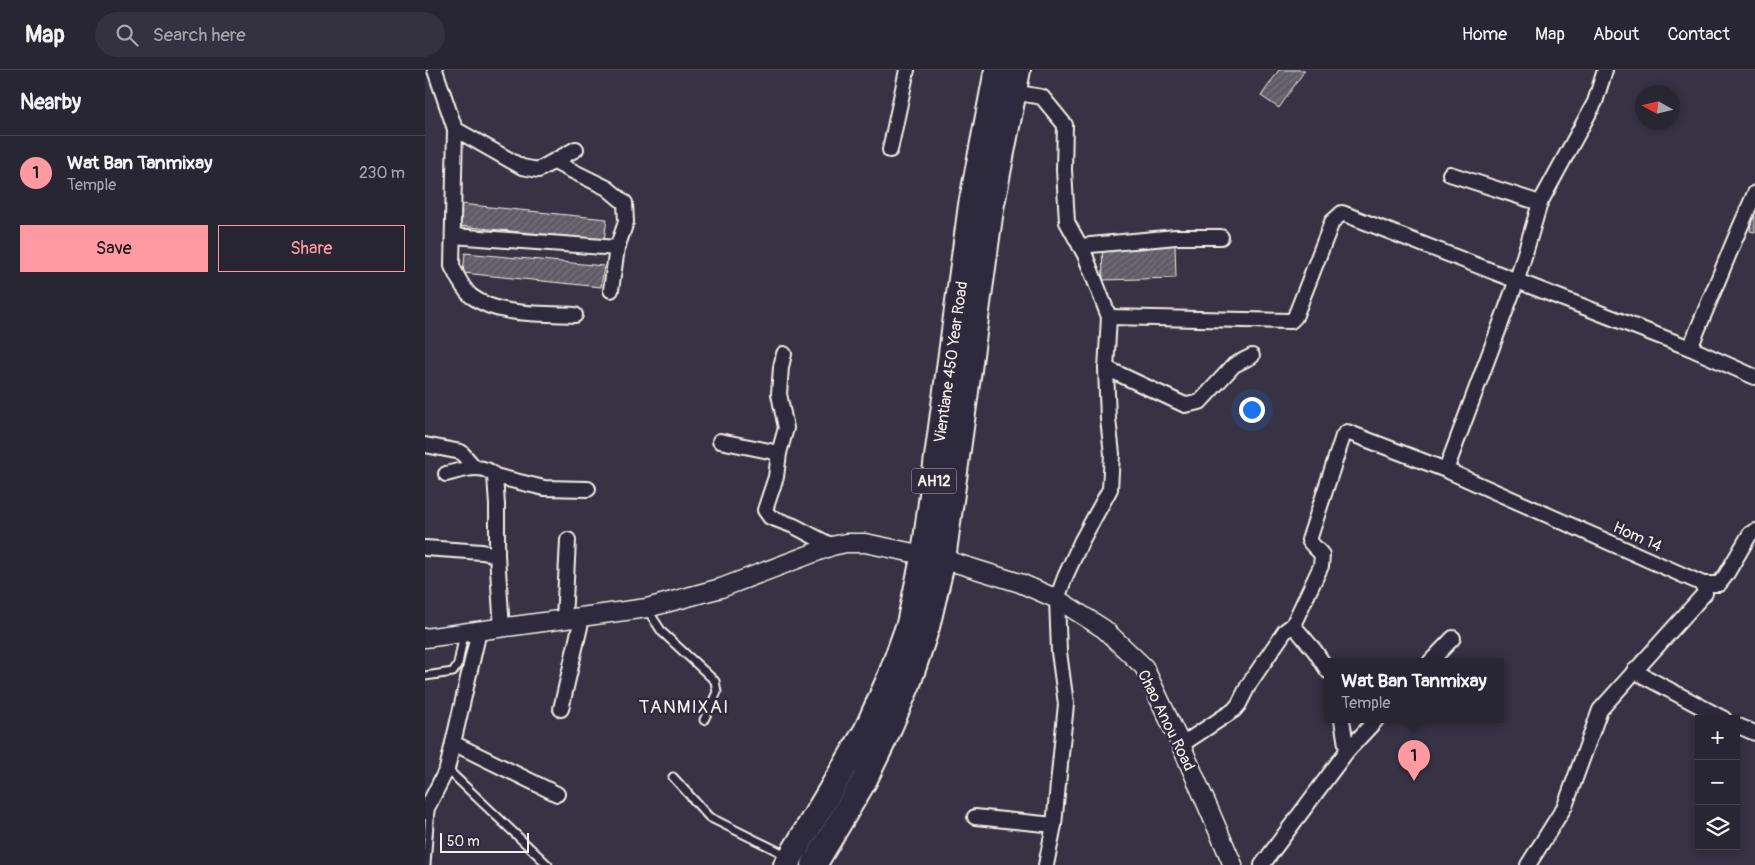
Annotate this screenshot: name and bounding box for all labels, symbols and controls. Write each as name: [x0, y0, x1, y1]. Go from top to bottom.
search box: [95, 12, 445, 57]
text: Map: [25, 20, 65, 49]
icon: search: [113, 21, 141, 49]
text: Search here: [153, 23, 246, 47]
text: Home: [1462, 23, 1507, 46]
text: Map: [1535, 23, 1565, 46]
text: About: [1593, 23, 1639, 46]
text: Contact: [1667, 23, 1730, 46]
north arrow: [1635, 85, 1680, 130]
text: Nearby: [20, 89, 81, 116]
text: Wat Ban Tanmixay: [67, 151, 212, 175]
text: 1: [33, 163, 39, 183]
text: 230 m: [359, 163, 405, 183]
text: Temple: [67, 175, 116, 195]
button: Save: [20, 225, 208, 272]
button: Share: [218, 225, 405, 272]
street label: Vientiane 450 Year Road: [930, 280, 972, 444]
your location: [1239, 397, 1265, 423]
road number: AH12: [911, 468, 957, 494]
street label: Hom 14: [1610, 517, 1665, 557]
popup: [1324, 658, 1504, 723]
street label: Chao Anou Road: [1133, 667, 1199, 774]
text: Wat Ban Tanmixay: [1341, 669, 1487, 693]
text: Temple: [1341, 693, 1390, 713]
district label: TANMIXAI: [639, 695, 729, 719]
map controls: [1695, 715, 1740, 850]
button: +: [1695, 715, 1740, 760]
pin: 1: [1398, 740, 1430, 781]
button: −: [1695, 760, 1740, 805]
button: layers: [1695, 805, 1740, 850]
scale bar: [440, 830, 529, 853]
text: 50 m: [447, 833, 480, 850]

